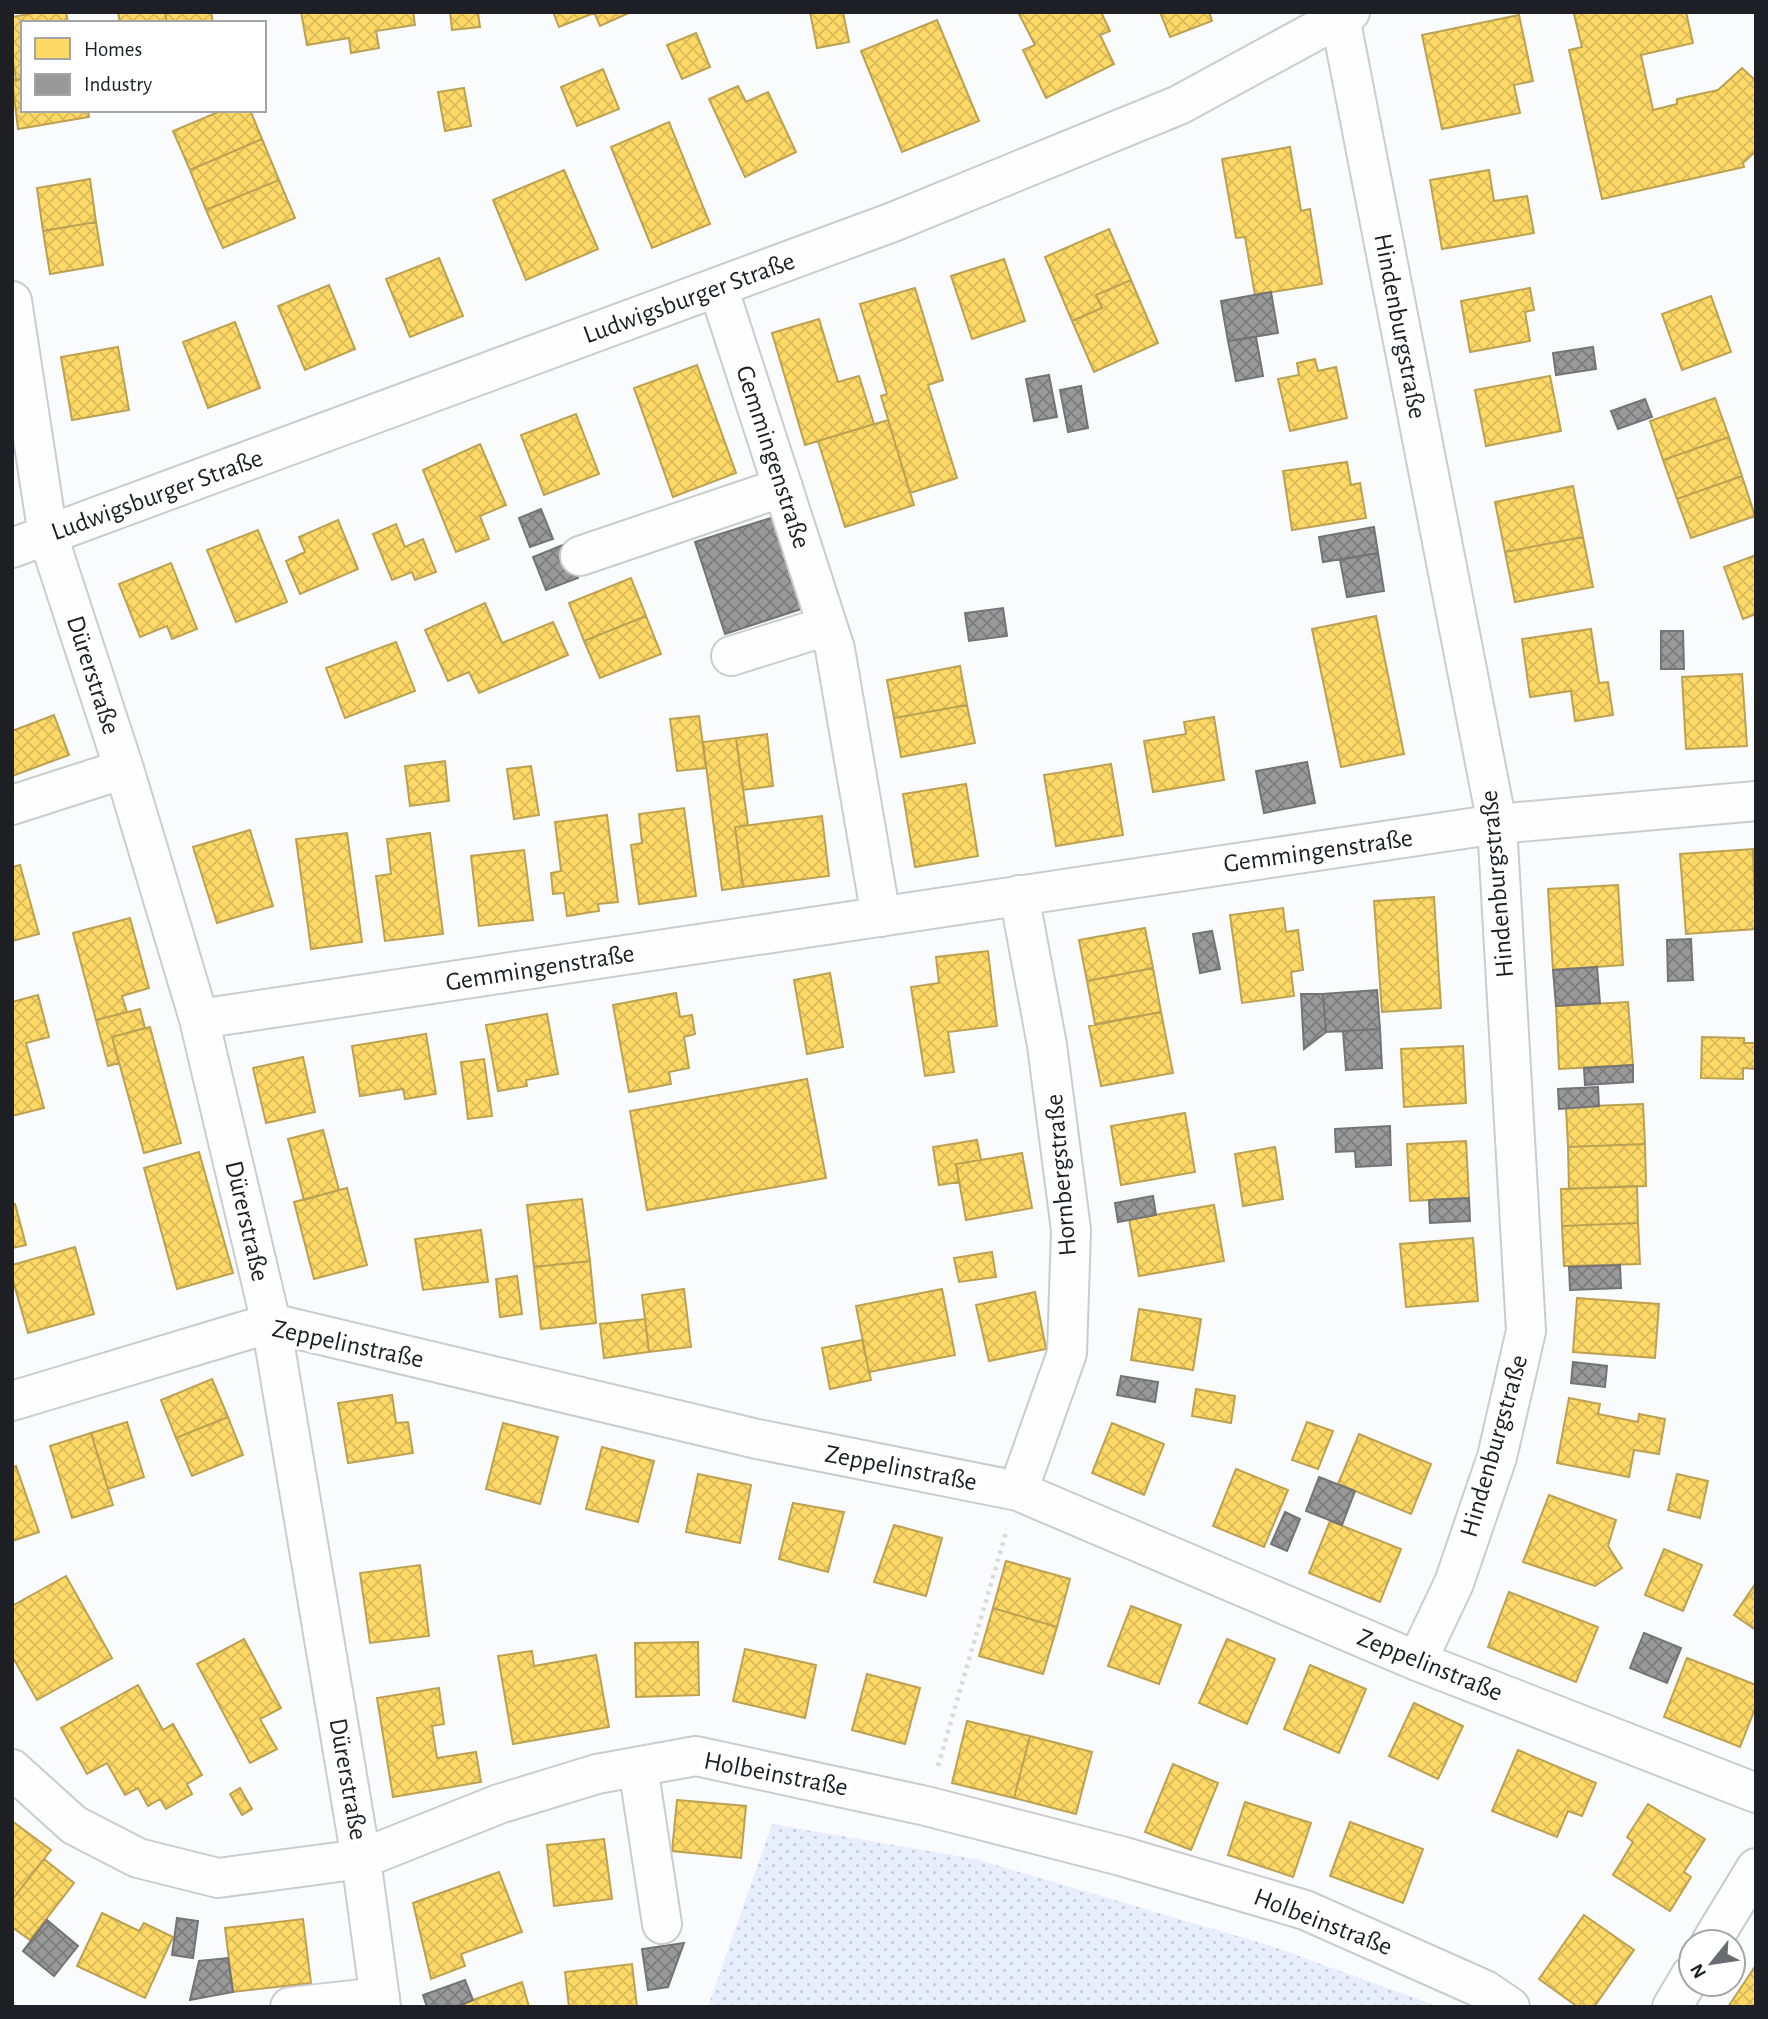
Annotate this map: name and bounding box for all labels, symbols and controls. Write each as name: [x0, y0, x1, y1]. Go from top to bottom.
legend: [21, 21, 266, 112]
text: Homes: [84, 39, 142, 60]
text: Industry: [84, 74, 152, 95]
street label: Hindenburgstraße: [1369, 231, 1431, 421]
street label: Ludwigsburger Straße: [580, 248, 798, 348]
street label: Gemmingenstraße: [731, 362, 815, 552]
street label: Ludwigsburger Straße: [48, 445, 266, 545]
street label: Dürerstraße: [62, 612, 124, 738]
street label: Hindenburgstraße: [1476, 789, 1518, 979]
street label: Gemmingenstraße: [1222, 825, 1414, 877]
street label: Gemmingenstraße: [444, 940, 636, 996]
street label: Hornbergstraße: [1041, 1093, 1081, 1257]
street label: Dürerstraße: [220, 1158, 274, 1284]
street label: Zeppelinstraße: [270, 1315, 426, 1373]
street label: Hindenburgstraße: [1456, 1352, 1532, 1540]
street label: Zeppelinstraße: [823, 1441, 979, 1495]
street label: Zeppelinstraße: [1354, 1624, 1506, 1706]
street label: Dürerstraße: [325, 1716, 371, 1842]
street label: Holbeinstraße: [702, 1747, 850, 1801]
street label: Holbeinstraße: [1250, 1884, 1396, 1960]
north arrow: [1677, 1928, 1747, 1998]
text: N: [1687, 1960, 1710, 1981]

